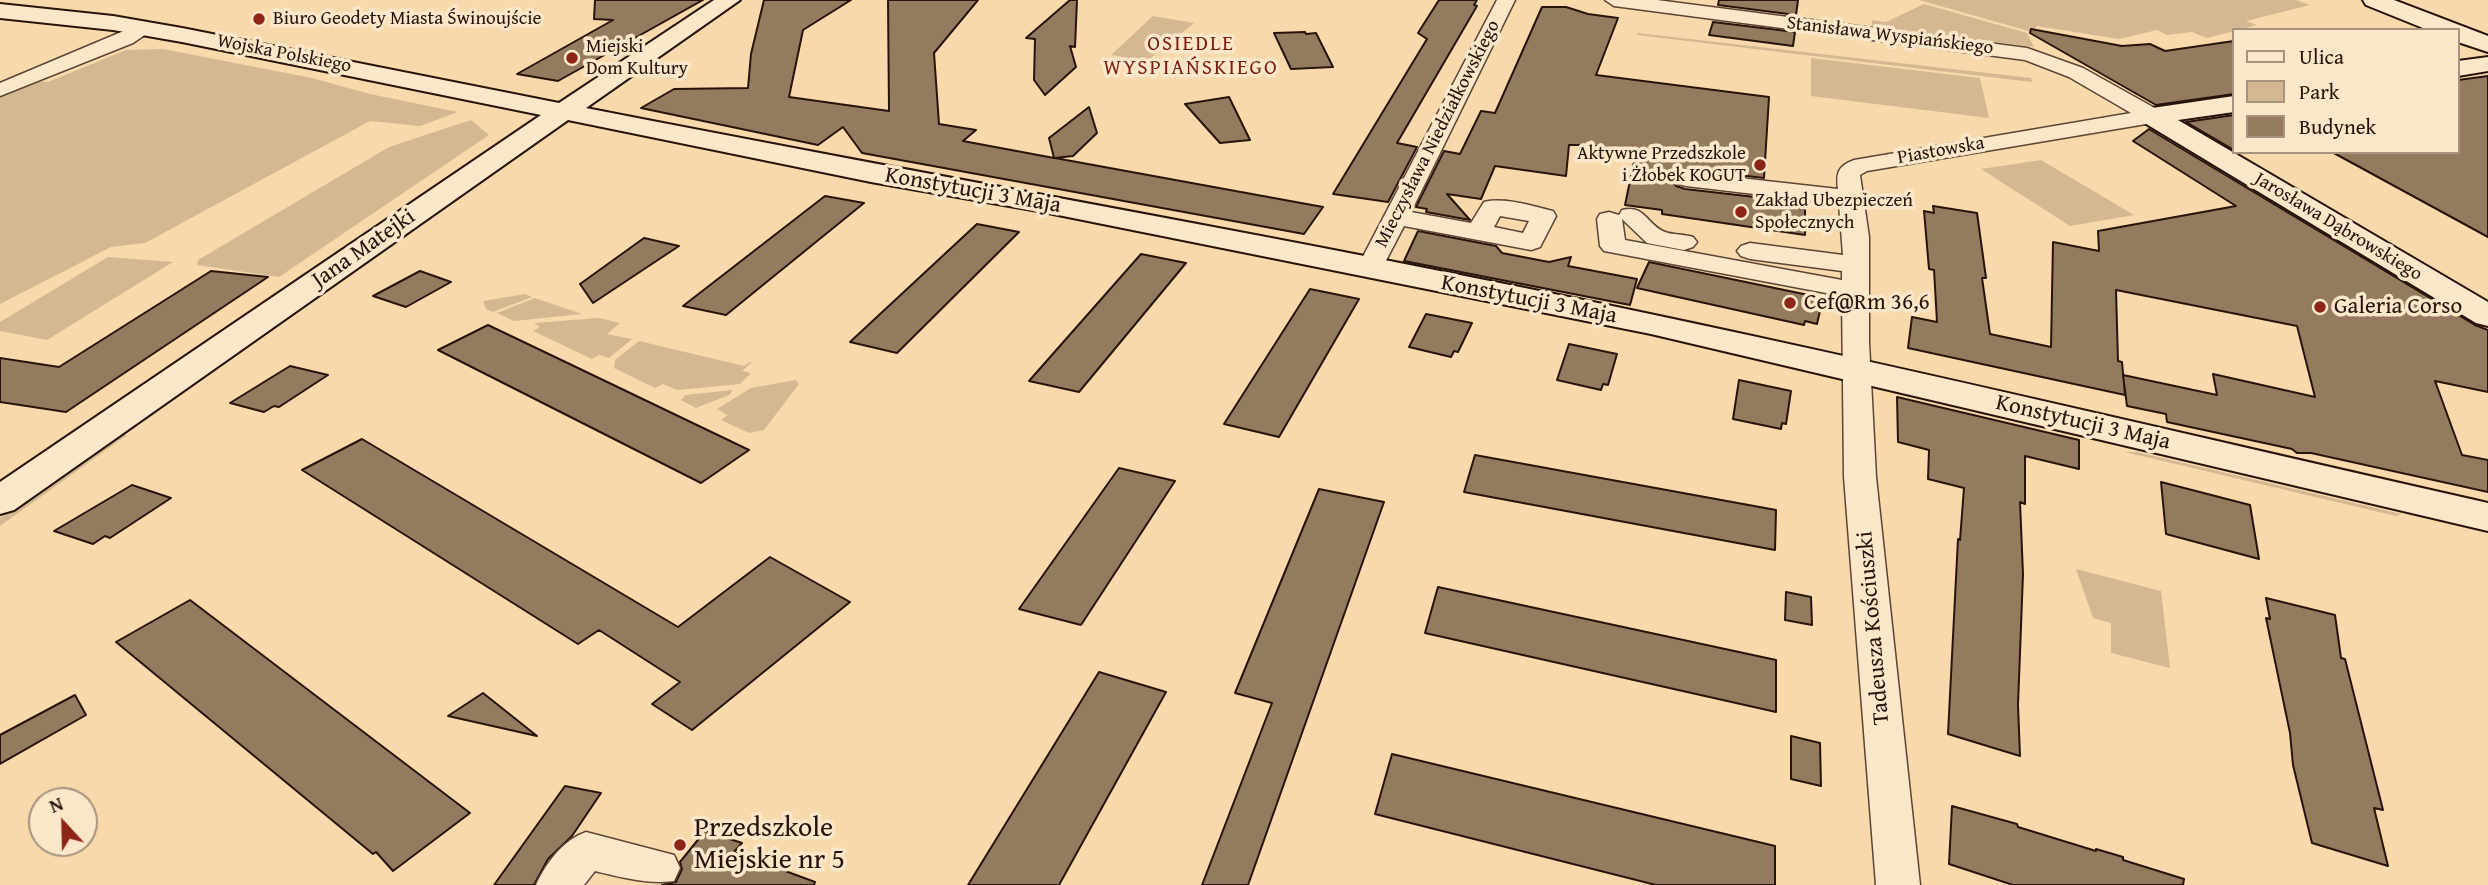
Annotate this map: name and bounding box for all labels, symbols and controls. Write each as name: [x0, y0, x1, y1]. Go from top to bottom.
place label: Biuro Geodety Miasta Świnoujście: [273, 8, 541, 30]
marker: Biuro Geodety Miasta Świnoujście: [251, 11, 267, 27]
street label: Stanisława Wyspiańskiego: [1785, 12, 1995, 60]
street label: Mieczysława Niedziałkowskiego: [1371, 17, 1505, 251]
legend: [2232, 28, 2460, 154]
street label: Wojska Polskiego: [215, 30, 353, 78]
district label: OSIEDLE WYSPIAŃSKIEGO: [1105, 32, 1277, 82]
place label: Miejski Dom Kultury: [586, 36, 688, 80]
text: Ulica: [2299, 41, 2344, 72]
marker: Miejski Dom Kultury: [564, 50, 580, 66]
text: Park: [2299, 76, 2340, 107]
text: Budynek: [2299, 111, 2376, 142]
street label: Piastowska: [1896, 132, 1986, 170]
place label: Aktywne Przedszkole i Żłobek KOGUT: [1577, 143, 1746, 187]
marker: Aktywne Przedszkole i Żłobek KOGUT: [1752, 157, 1768, 173]
street label: Konstytucji 3 Maja: [883, 162, 1063, 220]
street label: Jarosława Dąbrowskiego: [2250, 168, 2426, 286]
place label: Zakład Ubezpieczeń Społecznych: [1755, 190, 1913, 234]
street label: Jana Matejki: [307, 203, 421, 295]
marker: Zakład Ubezpieczeń Społecznych: [1733, 204, 1749, 220]
street label: Konstytucji 3 Maja: [1439, 269, 1619, 331]
place label: Cef@Rm 36,6: [1804, 289, 1930, 317]
place label: Galeria Corso: [2334, 293, 2462, 321]
marker: Cef@Rm 36,6: [1782, 295, 1798, 311]
marker: Galeria Corso: [2312, 299, 2328, 315]
street label: Konstytucji 3 Maja: [1993, 389, 2173, 457]
street label: Tadeusza Kościuszki: [1852, 530, 1896, 726]
north arrow: [28, 787, 98, 857]
text: N: [45, 789, 67, 820]
place label: Przedszkole Miejskie nr 5: [694, 812, 845, 878]
marker: Przedszkole Miejskie nr 5: [672, 837, 688, 853]

